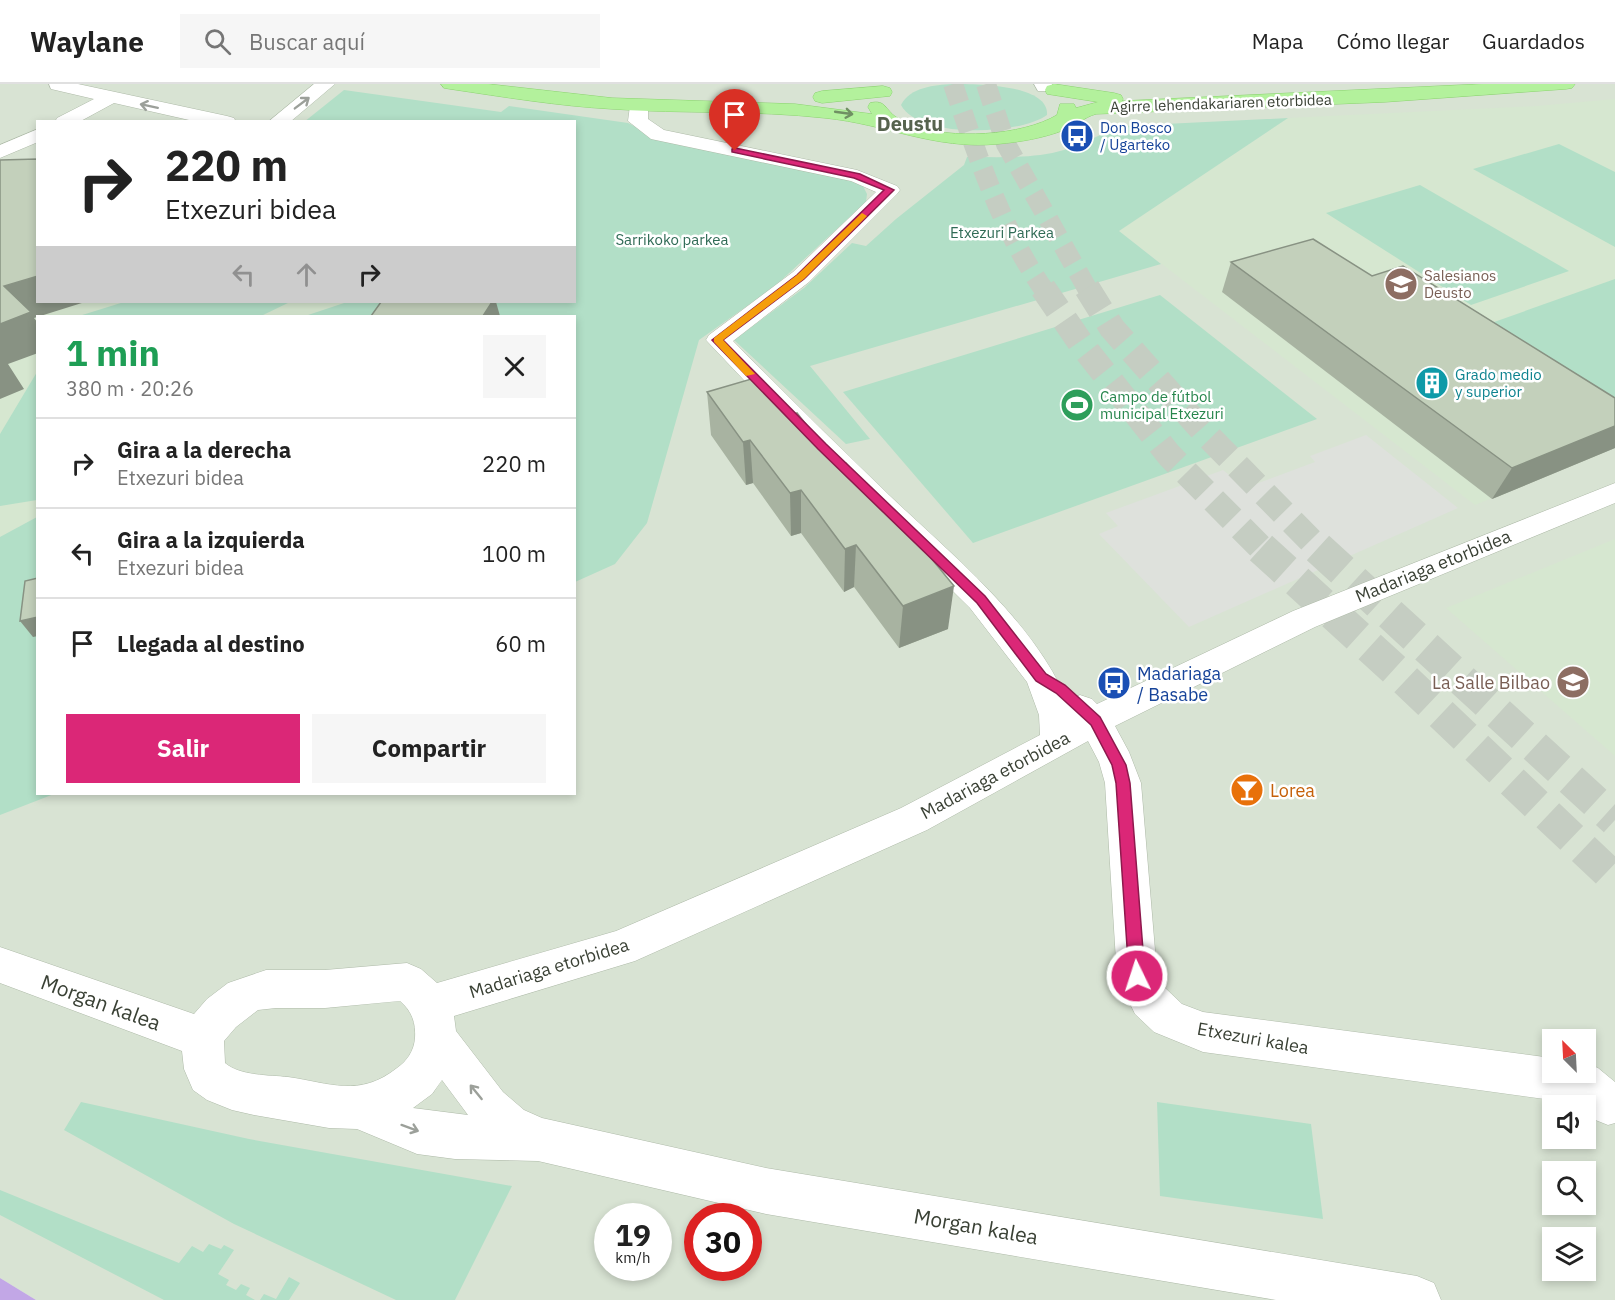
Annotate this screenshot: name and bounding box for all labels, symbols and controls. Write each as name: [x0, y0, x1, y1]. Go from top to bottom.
search box: [180, 14, 600, 68]
text: Waylane: [30, 23, 144, 60]
icon: search: [201, 25, 234, 58]
text: Buscar aquí: [249, 27, 365, 56]
text: Mapa: [1252, 27, 1303, 55]
text: Cómo llegar: [1336, 27, 1449, 55]
text: Guardados: [1482, 27, 1585, 55]
pin: [709, 89, 760, 151]
street label: Agirre lehendakariaren etorbidea: [1110, 90, 1332, 116]
one-way arrow: [293, 96, 309, 109]
icon: arrive: [718, 98, 751, 131]
one-way arrow: [140, 99, 159, 111]
one-way arrow: [833, 108, 853, 119]
district label: Deustu: [877, 110, 943, 137]
bus stop icon: Don Bosco / Ugarteko: [1059, 118, 1095, 154]
place label: Don Bosco / Ugarteko: [1100, 118, 1172, 154]
text: 220 m: [165, 138, 288, 193]
icon: right: [66, 144, 144, 222]
text: Etxezuri bidea: [165, 191, 336, 226]
park label: Etxezuri Parkea: [950, 223, 1054, 242]
park label: Sarrikoko parkea: [615, 230, 729, 249]
icon: left: [227, 258, 260, 291]
icon: ahead: [290, 258, 323, 291]
icon: right: [353, 258, 386, 291]
school or university icon: Salesianos Deusto: [1383, 266, 1419, 302]
place label: Salesianos Deusto: [1424, 266, 1496, 302]
text: 1 min: [66, 329, 160, 376]
button: close: [483, 335, 546, 398]
building icon: Grado medio y superior: [1414, 365, 1450, 401]
place label: Grado medio y superior: [1455, 365, 1542, 401]
text: 380 m · 20:26: [66, 375, 194, 402]
sports icon: Campo de fútbol municipal Etxezuri: [1059, 387, 1095, 423]
place label: Campo de fútbol municipal Etxezuri: [1100, 387, 1224, 423]
text: Gira a la derecha: [117, 435, 291, 464]
icon: right: [66, 447, 99, 480]
text: 220 m: [482, 449, 546, 478]
text: Etxezuri bidea: [117, 464, 244, 491]
street label: Madariaga etorbidea: [1352, 524, 1515, 608]
text: Gira a la izquierda: [117, 525, 305, 554]
icon: left: [66, 537, 99, 570]
text: 100 m: [482, 539, 546, 568]
text: Etxezuri bidea: [117, 554, 244, 581]
icon: arrive: [66, 627, 99, 660]
text: Llegada al destino: [117, 629, 305, 658]
text: 60 m: [495, 629, 546, 658]
place label: Madariaga / Basabe: [1137, 662, 1221, 706]
school or university icon: La Salle Bilbao: [1555, 664, 1591, 700]
bus stop icon: Madariaga / Basabe: [1096, 665, 1132, 701]
place label: La Salle Bilbao: [1432, 671, 1550, 694]
button: Salir: [66, 714, 300, 783]
button: Compartir: [312, 714, 546, 783]
street label: Madariaga etorbidea: [916, 726, 1074, 824]
bar icon: Lorea: [1229, 772, 1265, 808]
place label: Lorea: [1270, 779, 1315, 802]
street label: Madariaga etorbidea: [466, 933, 632, 1003]
position arrow: [1105, 944, 1169, 1008]
street label: Morgan kalea: [37, 967, 165, 1037]
street label: Etxezuri kalea: [1195, 1017, 1311, 1059]
north arrow: [1542, 1029, 1596, 1083]
map controls: [1542, 1029, 1596, 1281]
one-way arrow: [469, 1084, 482, 1100]
button: sound: [1542, 1095, 1596, 1149]
one-way arrow: [400, 1124, 419, 1135]
button: search: [1542, 1161, 1596, 1215]
street label: Morgan kalea: [912, 1201, 1040, 1251]
speed limit sign: 30: [684, 1203, 762, 1281]
text: 19: [615, 1215, 651, 1254]
button: layers: [1542, 1227, 1596, 1281]
text: km/h: [615, 1248, 651, 1267]

